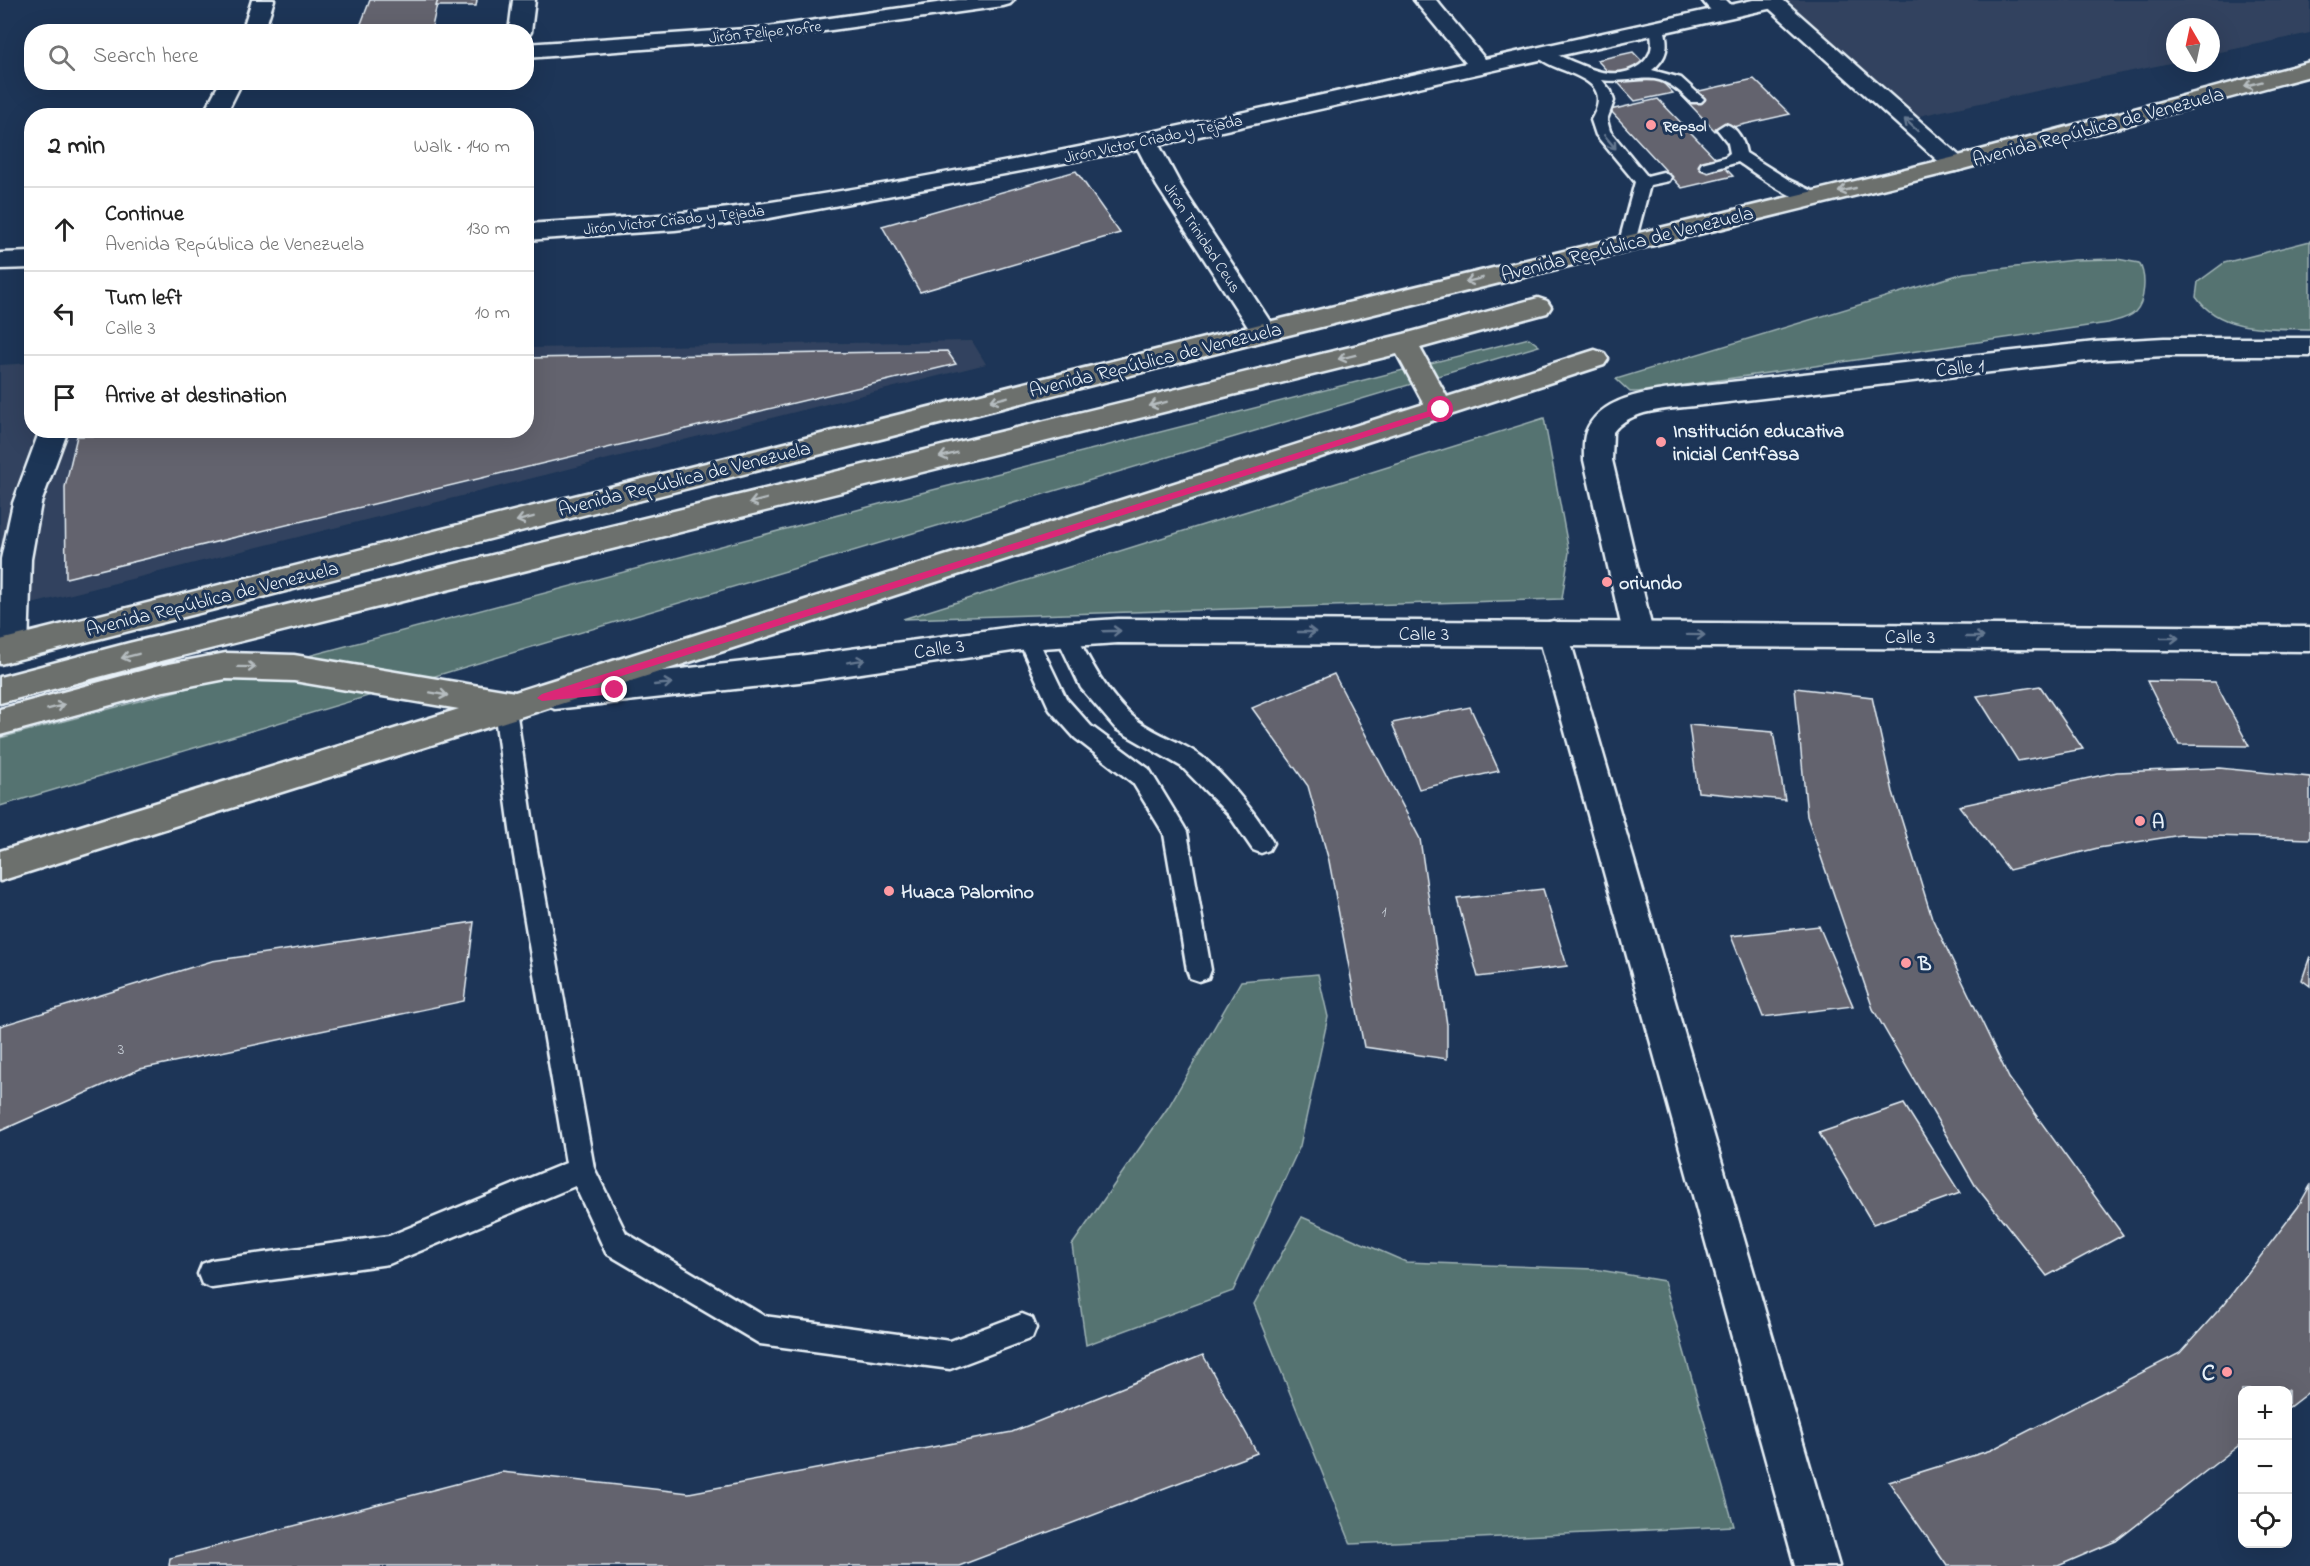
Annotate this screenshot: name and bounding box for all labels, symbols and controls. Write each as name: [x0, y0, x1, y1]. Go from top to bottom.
street label: Jirón Felipe Yofre: [708, 15, 824, 51]
north arrow: [2166, 18, 2220, 72]
search box: [24, 24, 534, 90]
icon: search: [45, 41, 78, 74]
text: Search here: [93, 41, 198, 73]
one-way arrow: [2244, 79, 2263, 90]
street label: Avenida República de Venezuela: [1970, 81, 2228, 176]
street label: Jirón Victor Criado y Tejada: [1062, 109, 1245, 171]
place label: Repsol: [1662, 115, 1707, 139]
marker: Repsol: [1644, 118, 1658, 132]
one-way arrow: [1904, 118, 1919, 132]
text: 2 min: [48, 128, 105, 166]
text: Walk · 140 m: [414, 133, 510, 162]
one-way arrow: [1603, 134, 1617, 149]
street label: Jirón Trinidad Ceus: [1157, 178, 1246, 298]
one-way arrow: [1838, 184, 1857, 196]
text: Continue: [105, 199, 184, 231]
street label: Jirón Victor Criado y Tejada: [582, 200, 766, 242]
street label: Avenida República de Venezuela: [1498, 200, 1757, 291]
icon: ahead: [48, 213, 81, 246]
text: 130 m: [466, 215, 510, 244]
text: Avenida República de Venezuela: [105, 231, 364, 260]
one-way arrow: [1465, 275, 1484, 287]
text: Turn left: [105, 283, 182, 315]
icon: left: [48, 297, 81, 330]
text: 10 m: [474, 299, 510, 328]
text: Calle 3: [105, 315, 156, 344]
street label: Avenida República de Venezuela: [1026, 316, 1285, 407]
one-way arrow: [1338, 352, 1357, 364]
street label: Calle 1: [1934, 353, 1986, 386]
icon: arrive: [48, 381, 81, 414]
text: Arrive at destination: [105, 381, 287, 413]
one-way arrow: [990, 393, 1009, 405]
route start: [1427, 396, 1453, 422]
one-way arrow: [1149, 398, 1168, 410]
place label: Institución educativa inicial Centfasa: [1673, 418, 1844, 470]
street label: Avenida República de Venezuela: [555, 435, 814, 526]
marker: Institución educativa inicial Centfasa: [1654, 435, 1668, 449]
one-way arrow: [939, 450, 958, 462]
one-way arrow: [749, 496, 768, 508]
one-way arrow: [516, 513, 535, 525]
street label: Avenida República de Venezuela: [83, 555, 342, 646]
place label: oriundo: [1619, 570, 1682, 599]
marker: oriundo: [1600, 575, 1614, 589]
street label: Calle 3: [1399, 621, 1449, 650]
street label: Calle 3: [1885, 624, 1935, 653]
one-way arrow: [1102, 626, 1122, 637]
one-way arrow: [1297, 626, 1317, 638]
one-way arrow: [1686, 629, 1706, 640]
one-way arrow: [1965, 631, 1985, 643]
one-way arrow: [2160, 632, 2180, 644]
street label: Calle 3: [912, 633, 966, 668]
one-way arrow: [121, 651, 140, 662]
one-way arrow: [846, 655, 866, 666]
one-way arrow: [236, 661, 256, 673]
route end: [601, 676, 627, 702]
one-way arrow: [652, 679, 672, 690]
one-way arrow: [429, 689, 449, 700]
one-way arrow: [47, 701, 66, 712]
place label: A: [2152, 809, 2164, 838]
marker: A: [2133, 814, 2147, 828]
place label: Huaca Palomino: [901, 879, 1034, 908]
marker: Huaca Palomino: [882, 884, 896, 898]
house number: 1: [1381, 900, 1387, 924]
place label: B: [1917, 951, 1932, 980]
marker: B: [1899, 956, 1913, 970]
house number: 3: [118, 1038, 124, 1062]
place label: C: [2202, 1357, 2215, 1392]
marker: C: [2220, 1365, 2234, 1379]
map controls: [2238, 1386, 2292, 1548]
button: +: [2238, 1386, 2292, 1440]
button: −: [2238, 1440, 2292, 1494]
button: locate: [2238, 1494, 2292, 1548]

